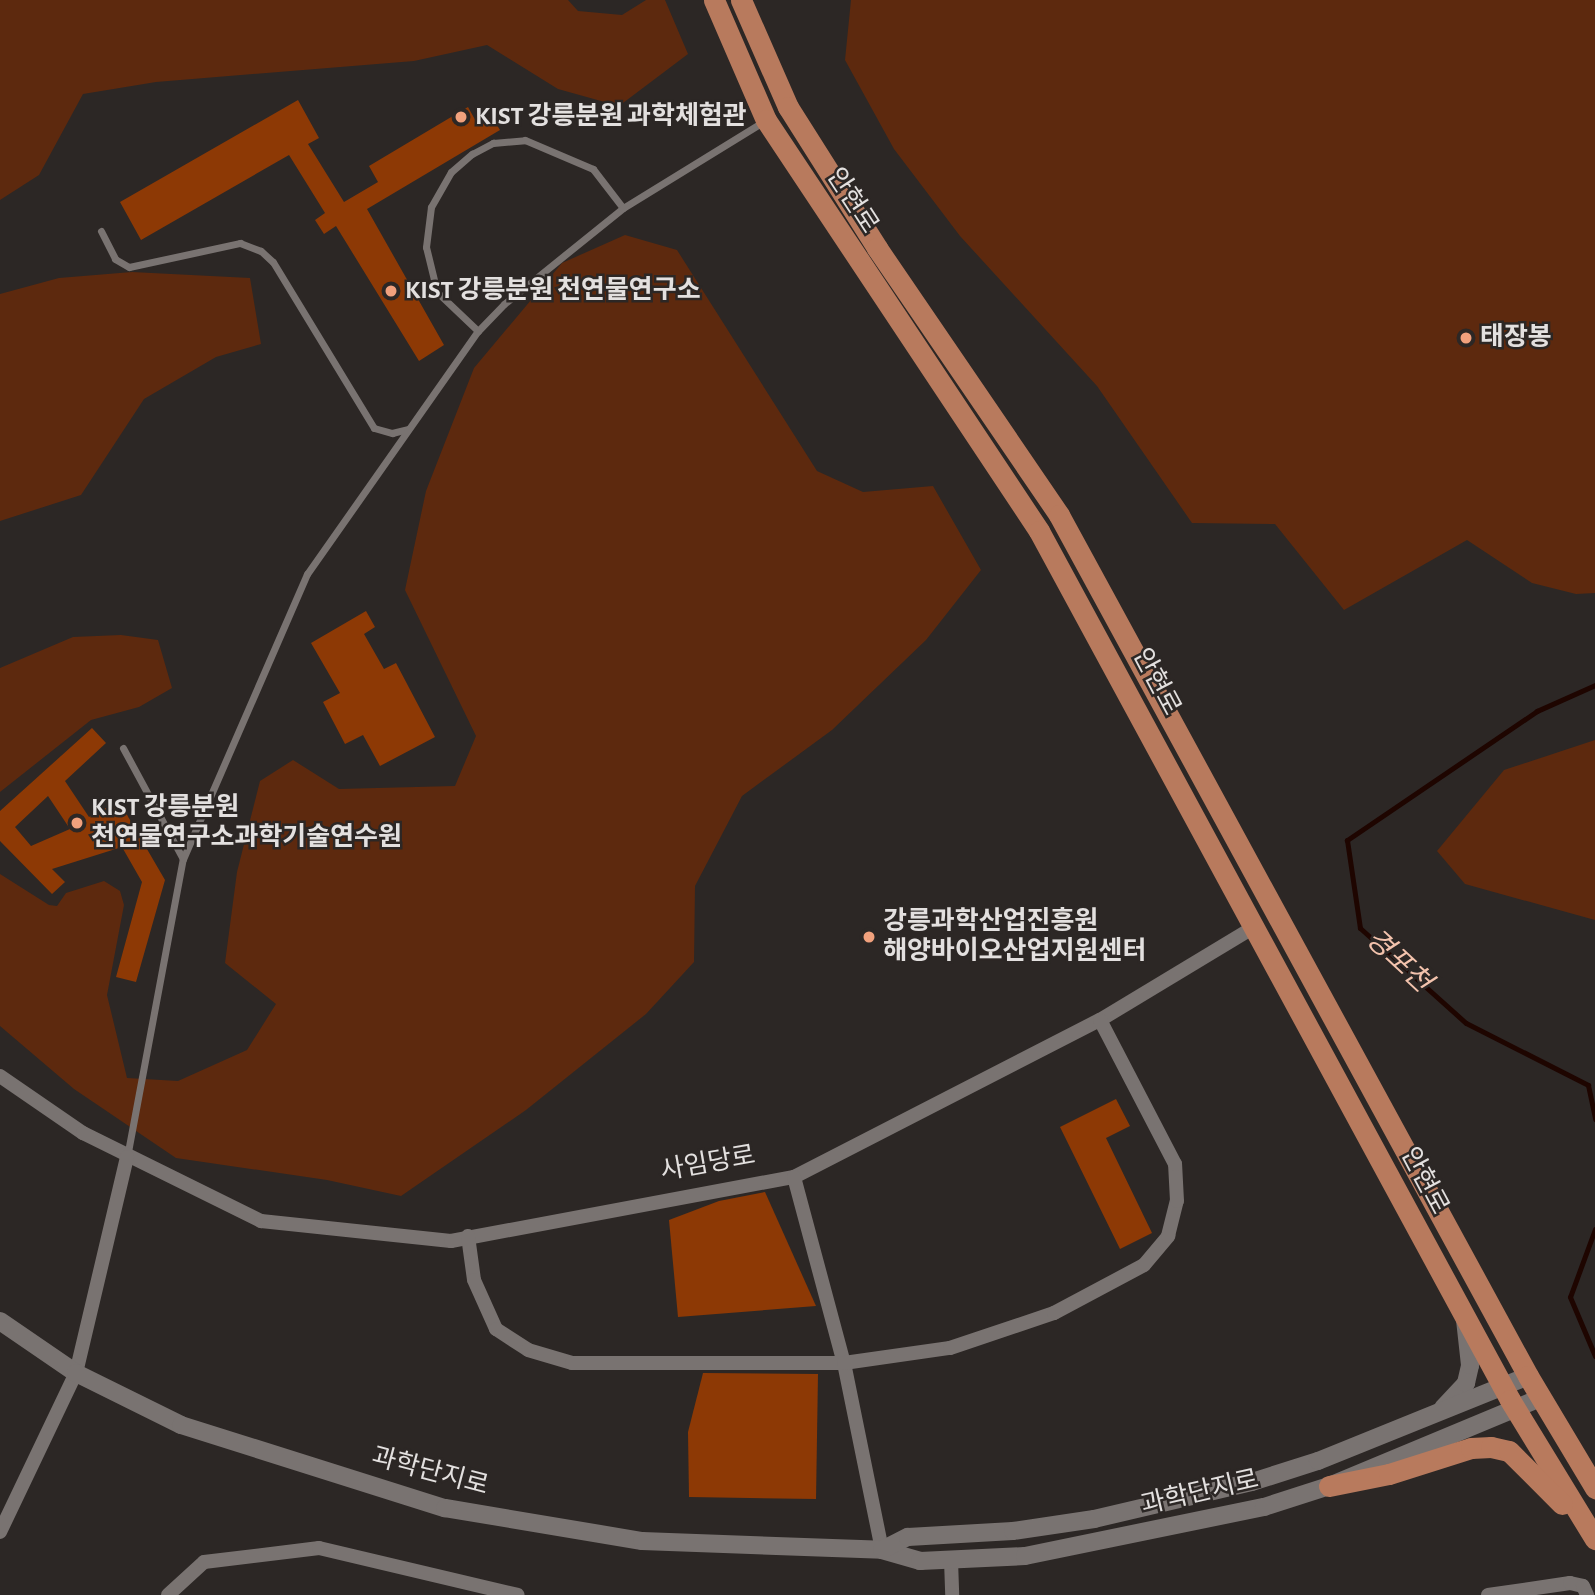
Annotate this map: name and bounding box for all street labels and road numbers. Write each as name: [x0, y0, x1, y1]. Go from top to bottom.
street label: 안현로: [819, 162, 885, 240]
street label: 안현로: [1125, 643, 1187, 721]
street label: 사임당로: [658, 1140, 758, 1188]
street label: 안현로: [1393, 1142, 1455, 1220]
street label: 과학단지로: [368, 1441, 492, 1503]
street label: 과학단지로: [1138, 1464, 1262, 1522]

